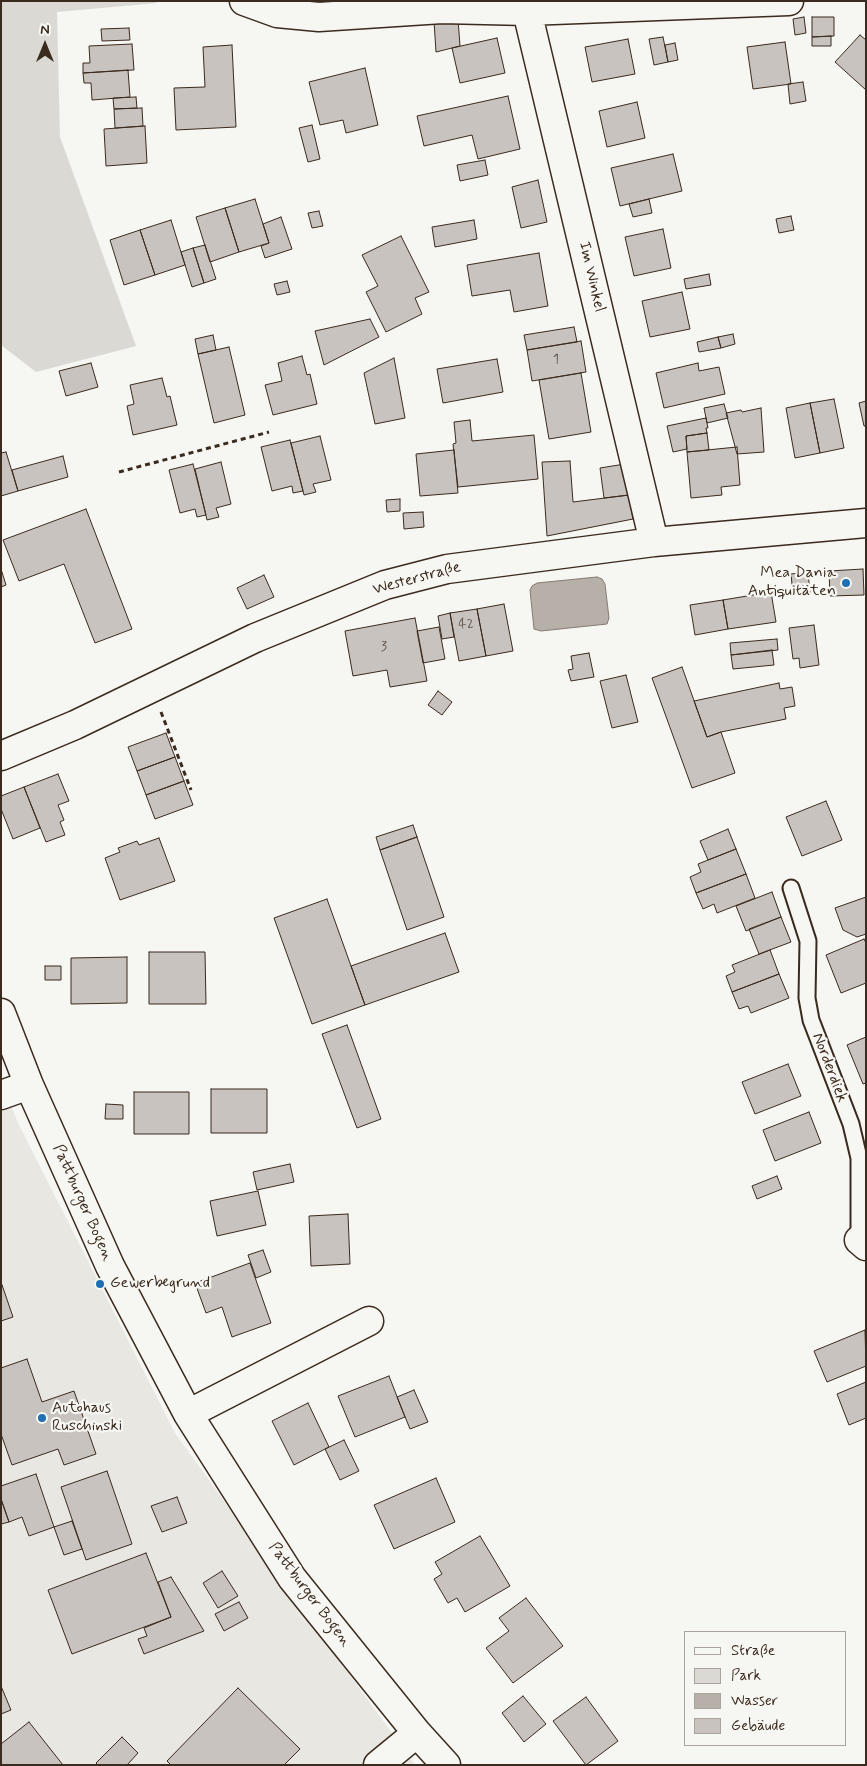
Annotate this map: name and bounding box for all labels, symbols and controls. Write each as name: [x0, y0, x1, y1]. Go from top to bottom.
north arrow: [20, 20, 70, 70]
text: N: [40, 21, 50, 39]
street label: Im Winkel: [574, 240, 608, 314]
house number: 1: [553, 352, 559, 368]
street label: Westerstraße: [371, 558, 463, 600]
place label: Mea Dania Antiquitäten: [748, 564, 836, 602]
marker: Mea Dania Antiquitäten: [840, 577, 852, 589]
house number: 42: [458, 617, 474, 633]
house number: 3: [381, 639, 387, 655]
street label: Norderdiek: [807, 1031, 851, 1105]
street label: Pattburger Bogen: [48, 1142, 116, 1264]
place label: Gewerbegrund: [110, 1274, 210, 1294]
marker: Gewerbegrund: [94, 1278, 106, 1290]
place label: Autohaus Ruschinski: [52, 1399, 122, 1437]
marker: Autohaus Ruschinski: [36, 1412, 48, 1424]
street label: Pattburger Bogen: [264, 1539, 354, 1651]
legend: [684, 1631, 847, 1746]
text: Straße: [731, 1641, 775, 1661]
text: Park: [731, 1666, 761, 1686]
text: Wasser: [731, 1691, 778, 1711]
text: Gebäude: [731, 1716, 785, 1736]

